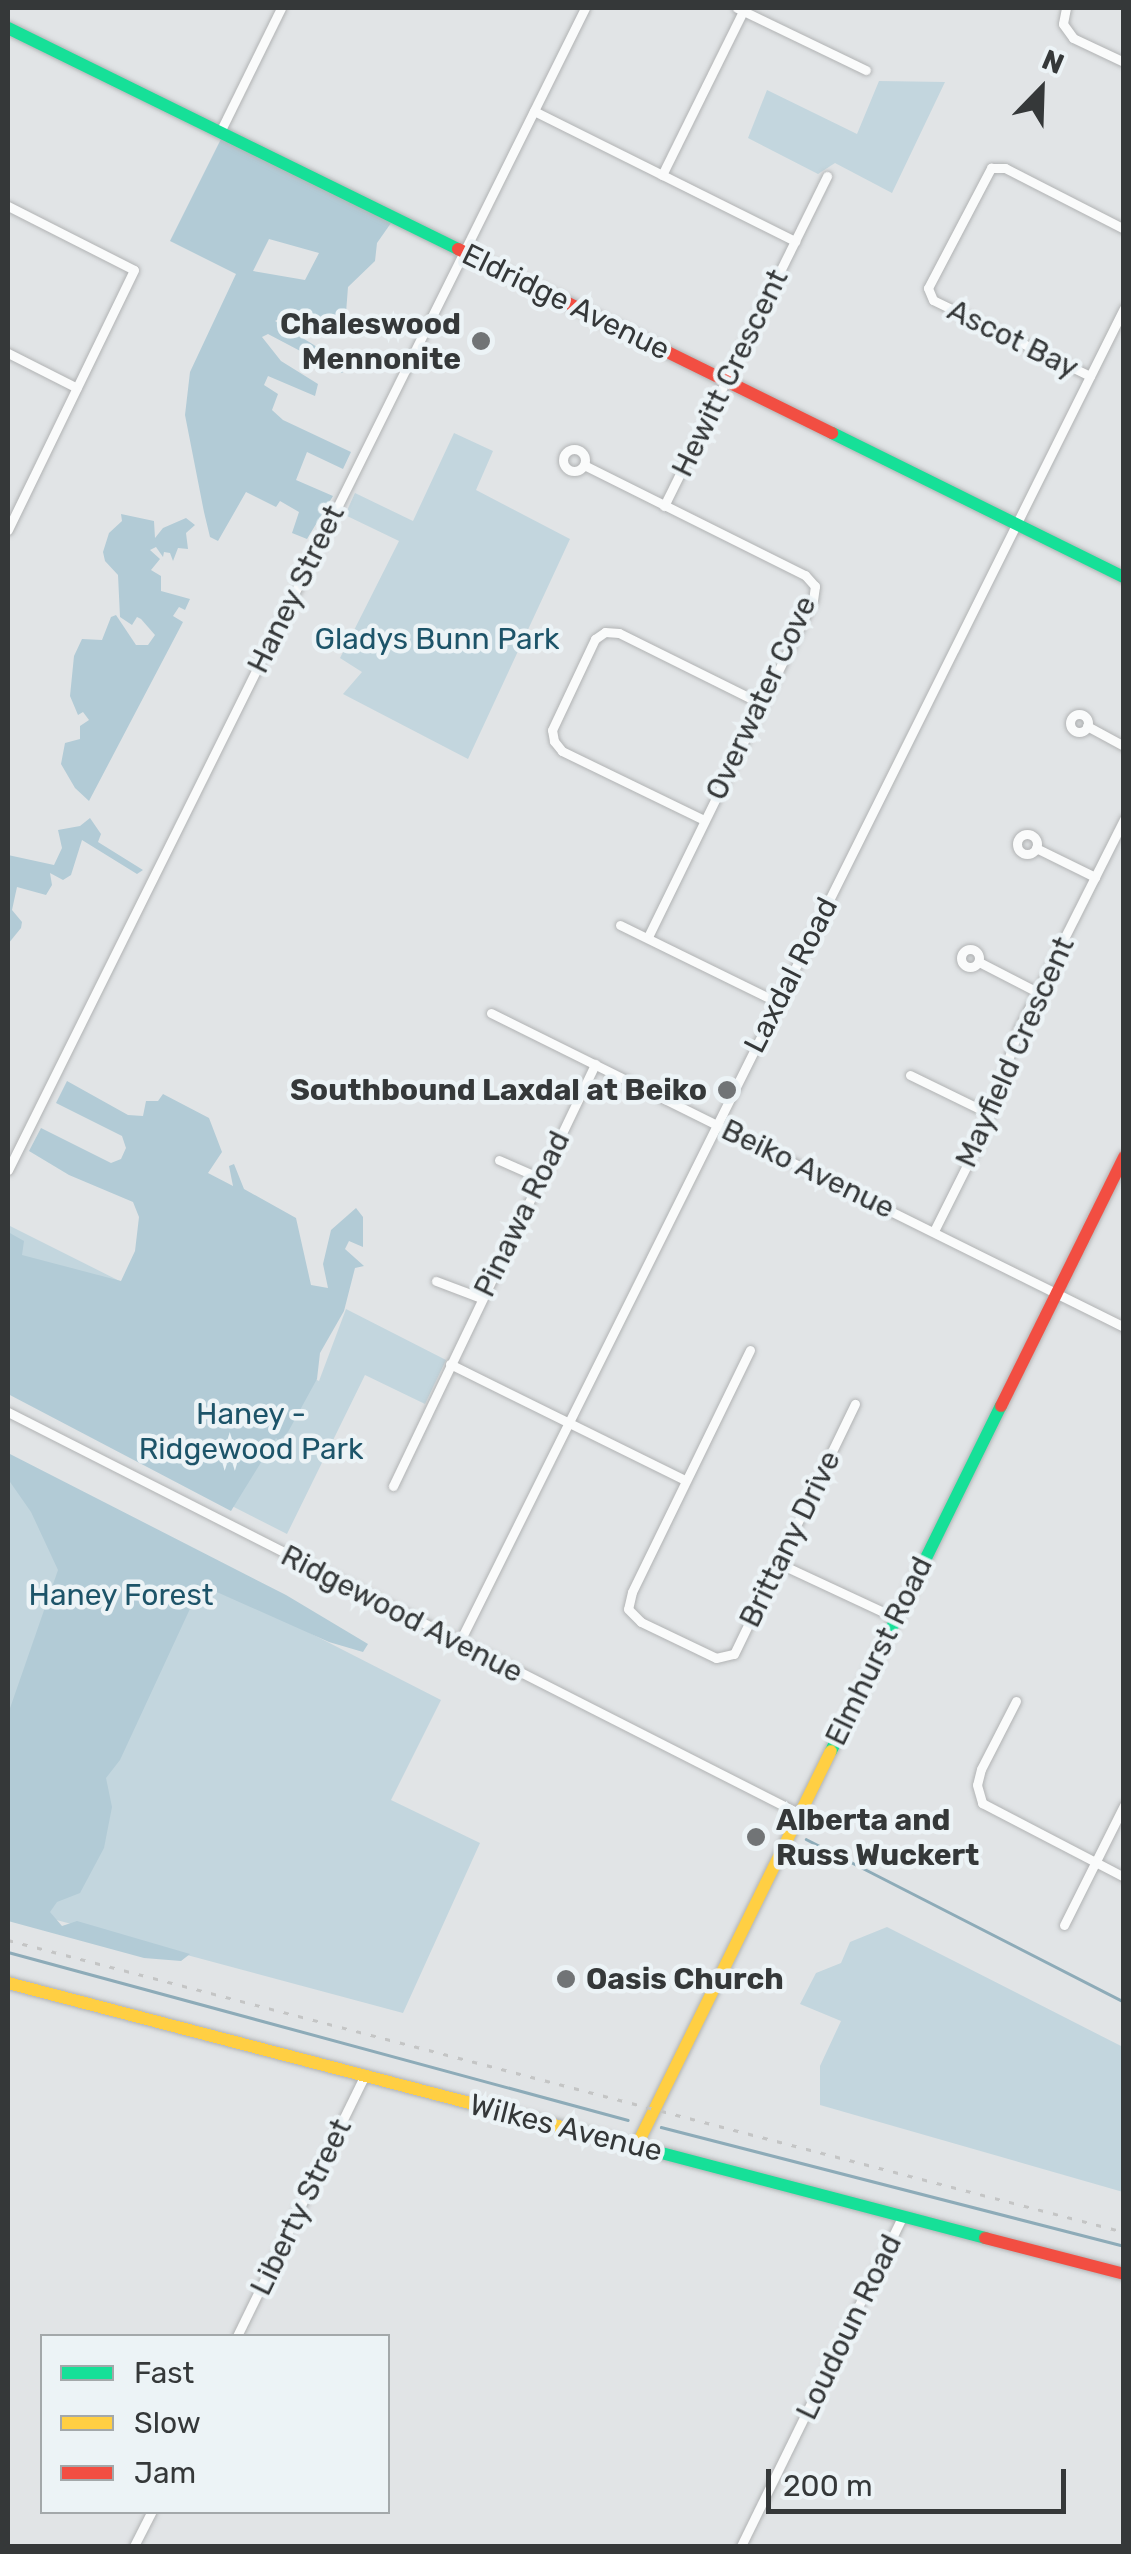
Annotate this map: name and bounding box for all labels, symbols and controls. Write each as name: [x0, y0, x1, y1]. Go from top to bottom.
north arrow: [991, 40, 1091, 140]
text: N: [1037, 43, 1069, 81]
street label: Eldridge Avenue: [456, 236, 676, 368]
street label: Hewitt Crescent: [664, 263, 796, 483]
street label: Ascot Bay: [942, 292, 1084, 386]
place label: Chaleswood Mennonite: [280, 306, 461, 376]
marker: Chaleswood Mennonite: [470, 330, 492, 352]
street label: Haney Street: [240, 499, 352, 679]
street label: Overwater Cove: [698, 590, 824, 806]
park label: Gladys Bunn Park: [314, 621, 560, 657]
street label: Laxdal Road: [737, 891, 845, 1059]
street label: Mayfield Crescent: [948, 931, 1082, 1173]
place label: Southbound Laxdal at Beiko: [290, 1072, 707, 1108]
marker: Southbound Laxdal at Beiko: [716, 1079, 738, 1101]
street label: Beiko Avenue: [715, 1112, 901, 1226]
street label: Pinawa Road: [466, 1125, 578, 1303]
park label: Haney - Ridgewood Park: [139, 1396, 363, 1466]
street label: Brittany Drive: [732, 1445, 848, 1633]
street label: Ridgewood Avenue: [275, 1537, 529, 1691]
street label: Elmhurst Road: [818, 1551, 940, 1751]
park label: Haney Forest: [28, 1577, 214, 1613]
place label: Alberta and Russ Wuckert: [776, 1802, 979, 1872]
marker: Alberta and Russ Wuckert: [745, 1826, 767, 1848]
place label: Oasis Church: [586, 1961, 784, 1997]
marker: Oasis Church: [555, 1968, 577, 1990]
street label: Wilkes Avenue: [466, 2087, 666, 2169]
street label: Liberty Street: [243, 2113, 359, 2301]
street label: Loudoun Road: [789, 2229, 909, 2425]
legend: [40, 2334, 390, 2514]
text: Fast: [134, 2355, 194, 2391]
text: Slow: [134, 2405, 201, 2441]
scale bar: [771, 2449, 1071, 2511]
text: Jam: [134, 2455, 196, 2491]
text: 200 m: [783, 2468, 873, 2504]

